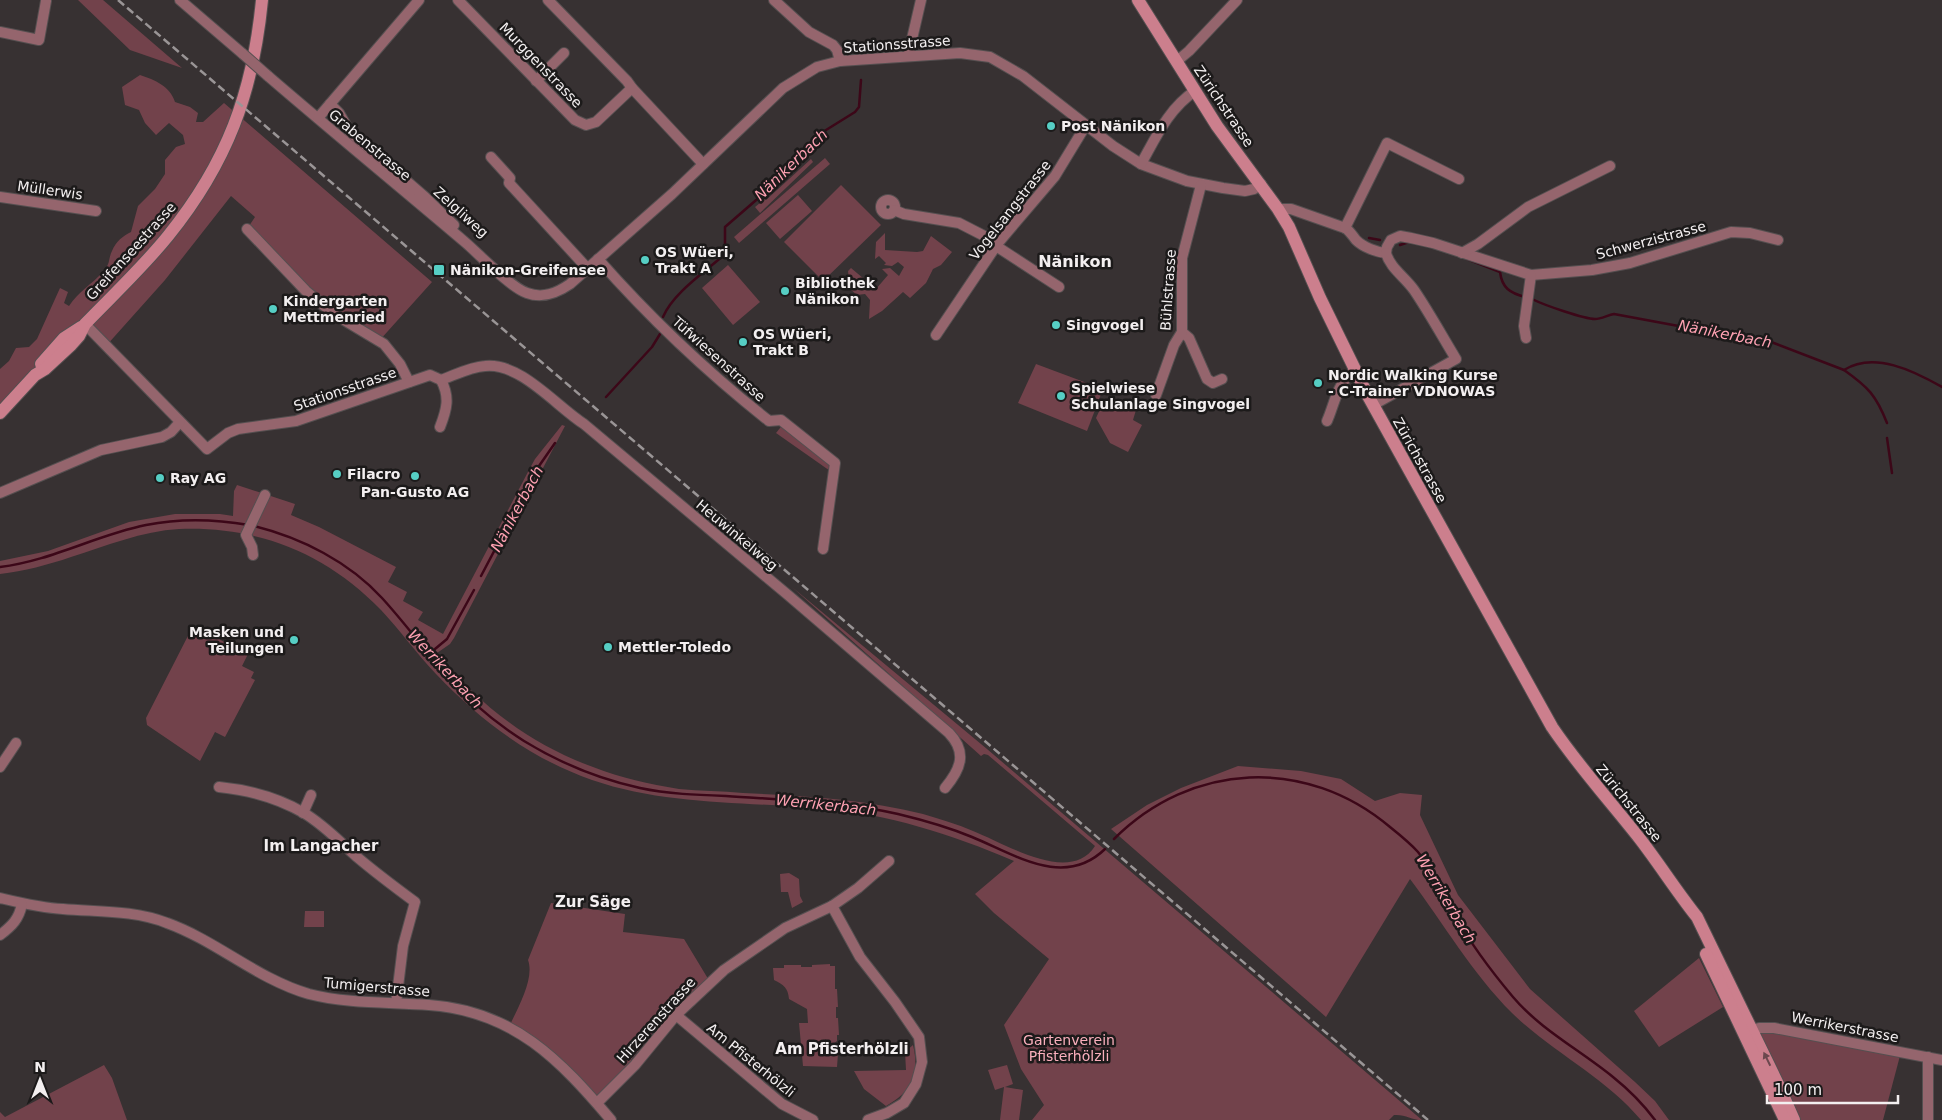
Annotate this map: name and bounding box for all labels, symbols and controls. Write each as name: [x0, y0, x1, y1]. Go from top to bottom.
street label: Murggenstrasse: [496, 19, 586, 111]
street label: Stationsstrasse: [843, 32, 951, 56]
street label: Zürichstrasse: [1191, 62, 1257, 150]
street label: Grabenstrasse: [326, 106, 414, 184]
place label: Post Nänikon: [1061, 118, 1165, 134]
marker: Post Nänikon: [1045, 120, 1057, 132]
water label: Nänikerbach: [751, 126, 831, 204]
street label: Vogelsangstrasse: [966, 157, 1054, 263]
street label: Müllerwis: [16, 178, 84, 202]
street label: Zelgliweg: [430, 183, 492, 241]
street label: Greifenseestrasse: [83, 199, 179, 303]
street label: Schwerzistrasse: [1594, 218, 1708, 262]
place label: OS Wüeri, Trakt A: [655, 244, 734, 276]
street label: Bühlstrasse: [1157, 249, 1179, 331]
district label: Nänikon: [1038, 252, 1112, 271]
marker: OS Wüeri, Trakt A: [639, 254, 651, 266]
place label: Nänikon-Greifensee: [450, 262, 606, 278]
marker: Nänikon-Greifensee: [432, 263, 446, 277]
place label: Bibliothek Nänikon: [795, 275, 876, 307]
marker: Bibliothek Nänikon: [779, 285, 791, 297]
place label: Kindergarten Mettmenried: [283, 293, 388, 325]
marker: Kindergarten Mettmenried: [267, 303, 279, 315]
street label: Tüfwiesenstrasse: [669, 312, 769, 405]
water label: Nänikerbach: [1677, 316, 1773, 352]
place label: Singvogel: [1066, 317, 1144, 333]
marker: Singvogel: [1050, 319, 1062, 331]
place label: OS Wüeri, Trakt B: [753, 326, 832, 358]
marker: OS Wüeri, Trakt B: [737, 336, 749, 348]
street label: Stationsstrasse: [292, 364, 398, 414]
place label: Nordic Walking Kurse - C-Trainer VDNOWAS: [1328, 367, 1498, 399]
marker: Nordic Walking Kurse - C-Trainer VDNOWAS: [1312, 377, 1324, 389]
place label: Spielwiese Schulanlage Singvogel: [1071, 380, 1250, 412]
marker: Spielwiese Schulanlage Singvogel: [1055, 390, 1067, 402]
street label: Zürichstrasse: [1390, 415, 1450, 505]
water label: Nänikerbach: [487, 463, 547, 555]
place label: Filacro: [347, 466, 401, 482]
marker: Filacro: [331, 468, 343, 480]
place label: Ray AG: [170, 470, 226, 486]
marker: Pan-Gusto AG: [409, 470, 421, 482]
marker: Ray AG: [154, 472, 166, 484]
place label: Pan-Gusto AG: [361, 484, 469, 500]
street label: Heuwinkelweg: [693, 496, 781, 574]
place label: Masken und Teilungen: [189, 624, 284, 656]
water label: Werrikerbach: [404, 626, 486, 712]
marker: Masken und Teilungen: [288, 634, 300, 646]
place label: Mettler-Toledo: [618, 639, 731, 655]
marker: Mettler-Toledo: [602, 641, 614, 653]
street label: Zürichstrasse: [1593, 761, 1665, 845]
water label: Werrikerbach: [775, 791, 877, 819]
district label: Im Langacher: [264, 837, 379, 855]
water label: Werrikerbach: [1412, 851, 1480, 947]
district label: Zur Säge: [555, 893, 631, 911]
street label: Tumigerstrasse: [322, 974, 431, 1000]
street label: Hirzerenstrasse: [613, 974, 699, 1066]
street label: Werrikerstrasse: [1790, 1009, 1900, 1045]
street label: Am Pfisterhölzli: [704, 1020, 798, 1100]
park label: Gartenverein Pfisterhölzli: [1023, 1032, 1115, 1064]
district label: Am Pfisterhölzli: [775, 1040, 909, 1058]
one-way arrow: [1763, 1052, 1771, 1067]
north arrow: [15, 1055, 65, 1105]
text: N: [34, 1059, 46, 1075]
scale bar: [1767, 1072, 1898, 1104]
text: 100 m: [1774, 1081, 1822, 1099]

